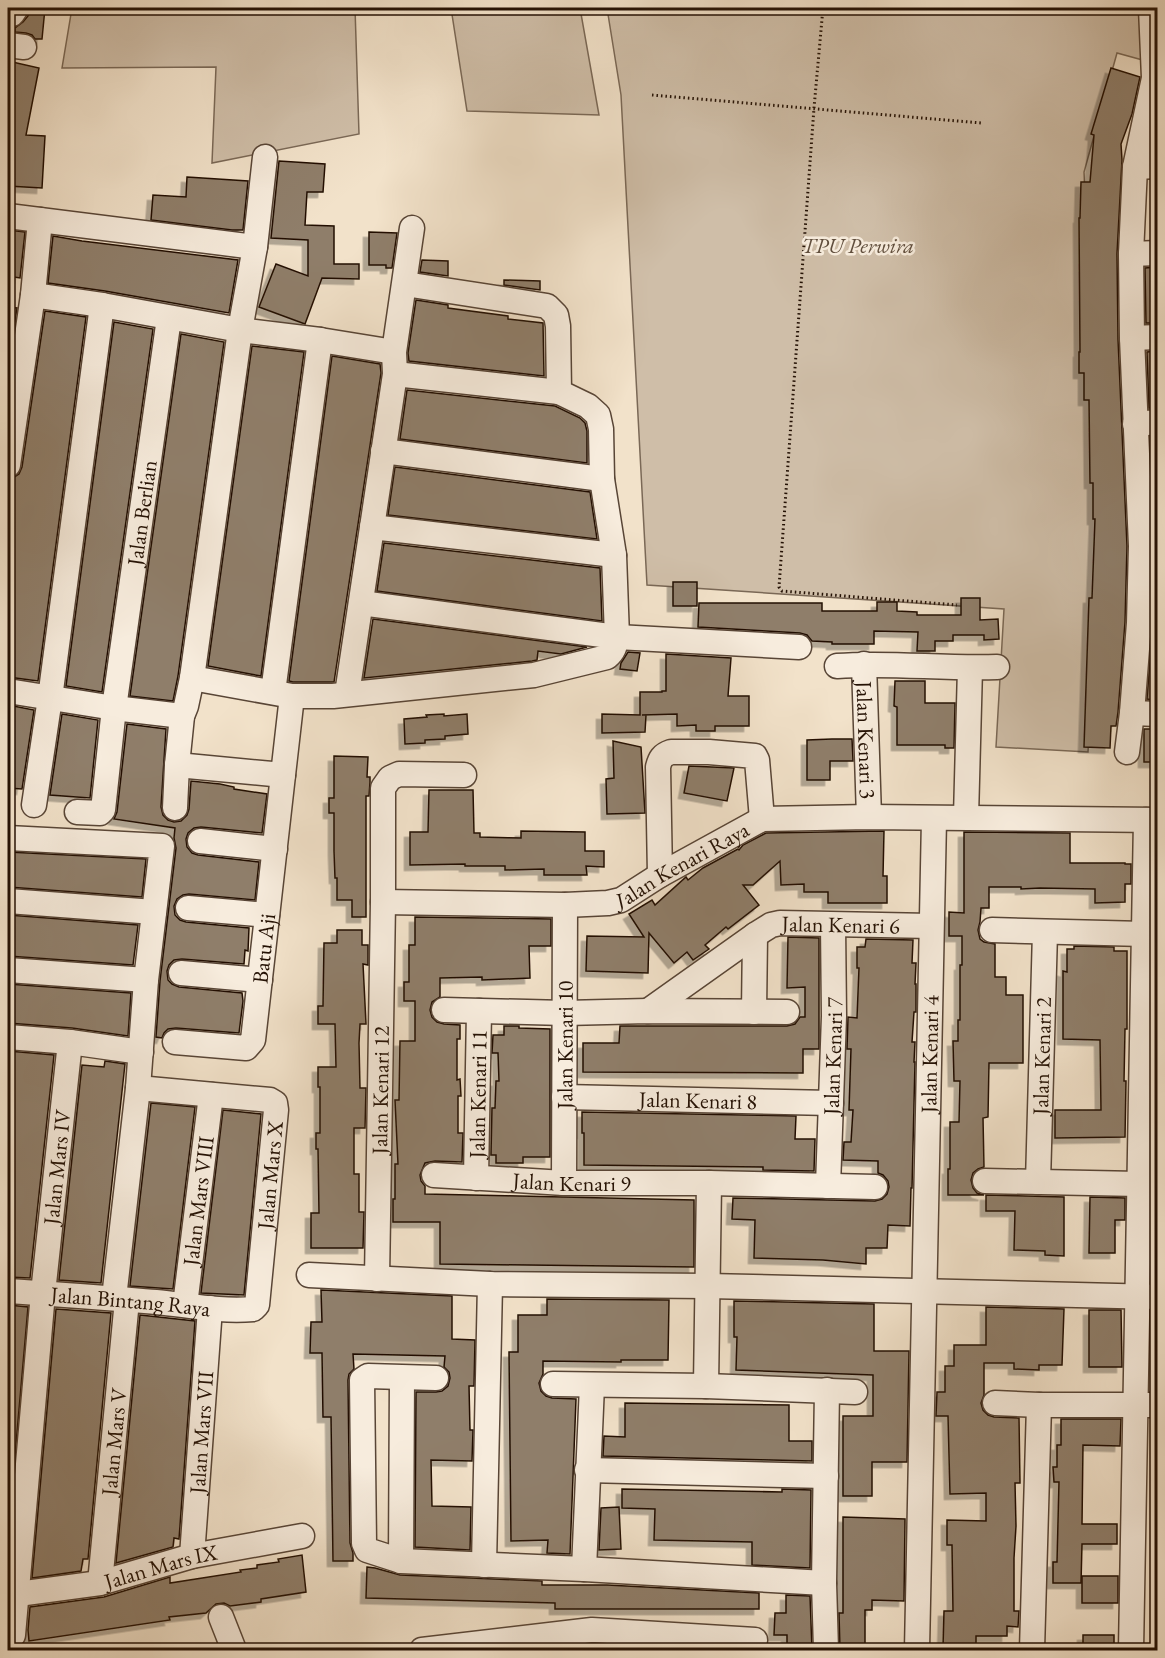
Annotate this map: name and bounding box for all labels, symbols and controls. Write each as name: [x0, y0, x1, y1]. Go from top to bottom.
park label: TPU Perwira: [802, 231, 914, 260]
street label: Jalan Berlian: [120, 458, 164, 569]
street label: Jalan Kenari 3: [849, 679, 882, 799]
street label: Jalan Kenari Raya: [612, 815, 754, 916]
street label: Jalan Kenari 6: [779, 909, 900, 940]
street label: Batu Aji: [245, 912, 282, 985]
street label: Jalan Kenari 10: [550, 980, 580, 1111]
street label: Jalan Kenari 4: [914, 994, 945, 1115]
street label: Jalan Kenari 7: [816, 996, 849, 1118]
street label: Jalan Kenari 2: [1026, 996, 1058, 1117]
street label: Jalan Kenari 12: [365, 1025, 396, 1157]
street label: Jalan Kenari 11: [462, 1029, 494, 1161]
street label: Jalan Kenari 8: [637, 1085, 757, 1116]
street label: Jalan Mars IV: [36, 1108, 78, 1228]
street label: Jalan Mars X: [250, 1119, 290, 1233]
street label: Jalan Mars VIII: [176, 1134, 221, 1269]
street label: Jalan Kenari 9: [510, 1166, 631, 1198]
street label: Jalan Bintang Raya: [48, 1280, 212, 1323]
street label: Jalan Mars VII: [182, 1369, 220, 1497]
street label: Jalan Mars V: [94, 1386, 134, 1499]
street label: Jalan Mars IX: [99, 1538, 220, 1597]

